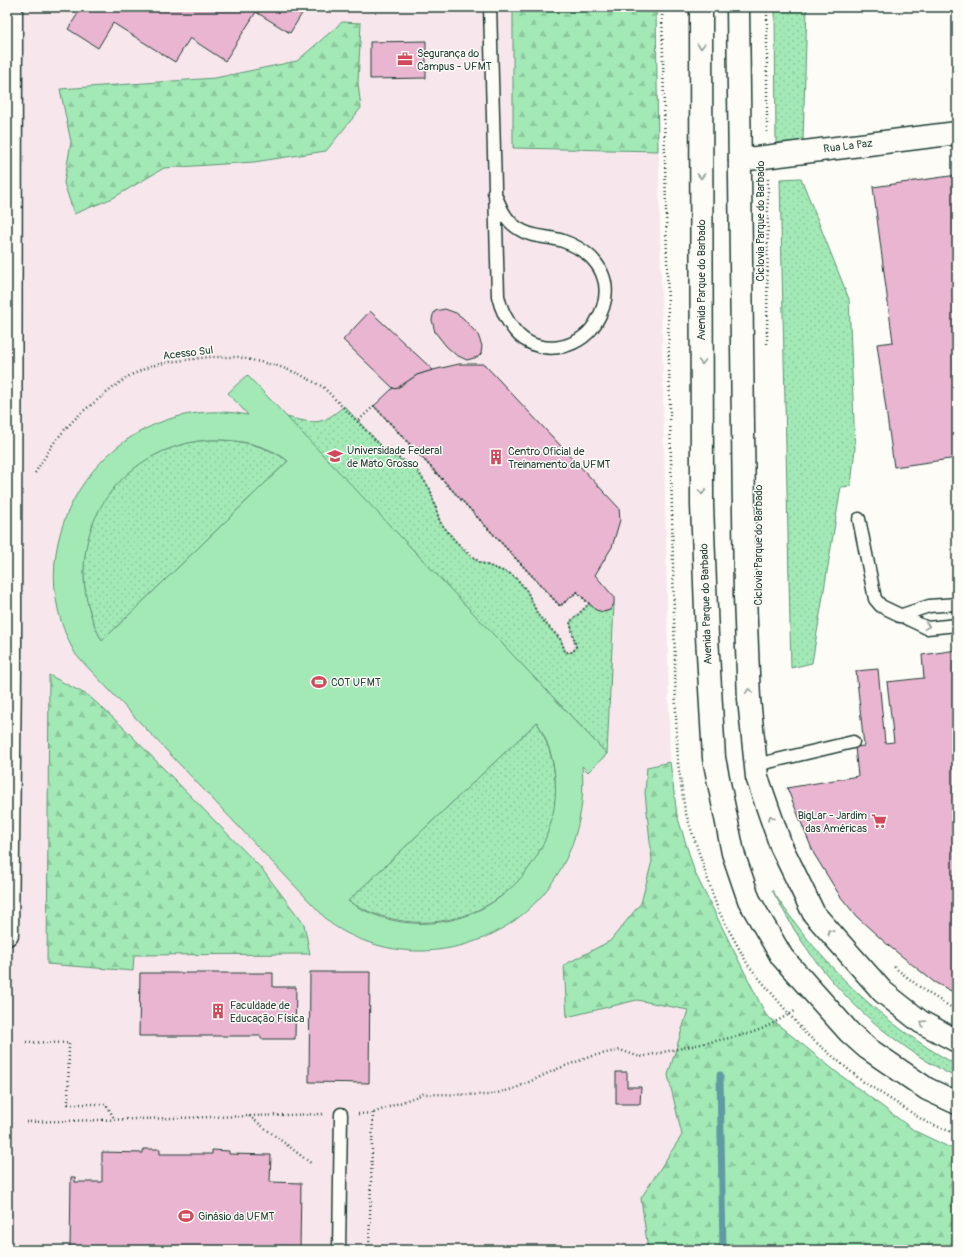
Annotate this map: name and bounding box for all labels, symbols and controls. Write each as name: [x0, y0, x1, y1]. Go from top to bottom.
one-way arrow: [697, 43, 705, 49]
place label: Segurança do Campus - UFMT: [417, 47, 492, 73]
office icon: Segurança do Campus - UFMT: [396, 50, 414, 68]
street label: Rua La Paz: [823, 136, 874, 155]
street label: Ciclovia Parque do Barbado: [754, 161, 767, 281]
one-way arrow: [697, 173, 705, 179]
street label: Avenida Parque do Barbado: [695, 219, 708, 341]
street label: Acesso Sul: [162, 343, 214, 363]
one-way arrow: [698, 359, 706, 365]
place label: Universidade Federal de Mato Grosso: [347, 444, 442, 470]
place label: Centro Oficial de Treinamento da UFMT: [508, 445, 611, 471]
school or university icon: Universidade Federal de Mato Grosso: [326, 447, 344, 465]
building icon: Centro Oficial de Treinamento da UFMT: [487, 448, 505, 466]
street label: Ciclovia Parque do Barbado: [752, 485, 765, 605]
one-way arrow: [698, 489, 706, 495]
street label: Avenida Parque do Barbado: [697, 543, 715, 665]
one-way arrow: [924, 621, 931, 630]
sports icon: COT UFMT: [310, 673, 328, 691]
place label: COT UFMT: [331, 676, 381, 689]
one-way arrow: [744, 688, 753, 694]
place label: BigLar - Jardim das Américas: [798, 809, 867, 835]
supermarket icon: BigLar - Jardim das Américas: [870, 812, 888, 830]
one-way arrow: [767, 814, 776, 821]
one-way arrow: [828, 930, 835, 937]
place label: Faculdade de Educação Física: [230, 999, 304, 1025]
building icon: Faculdade de Educação Física: [209, 1002, 227, 1020]
one-way arrow: [920, 1020, 927, 1028]
sports icon: Ginásio da UFMT: [177, 1207, 195, 1225]
place label: Ginásio da UFMT: [198, 1210, 275, 1223]

